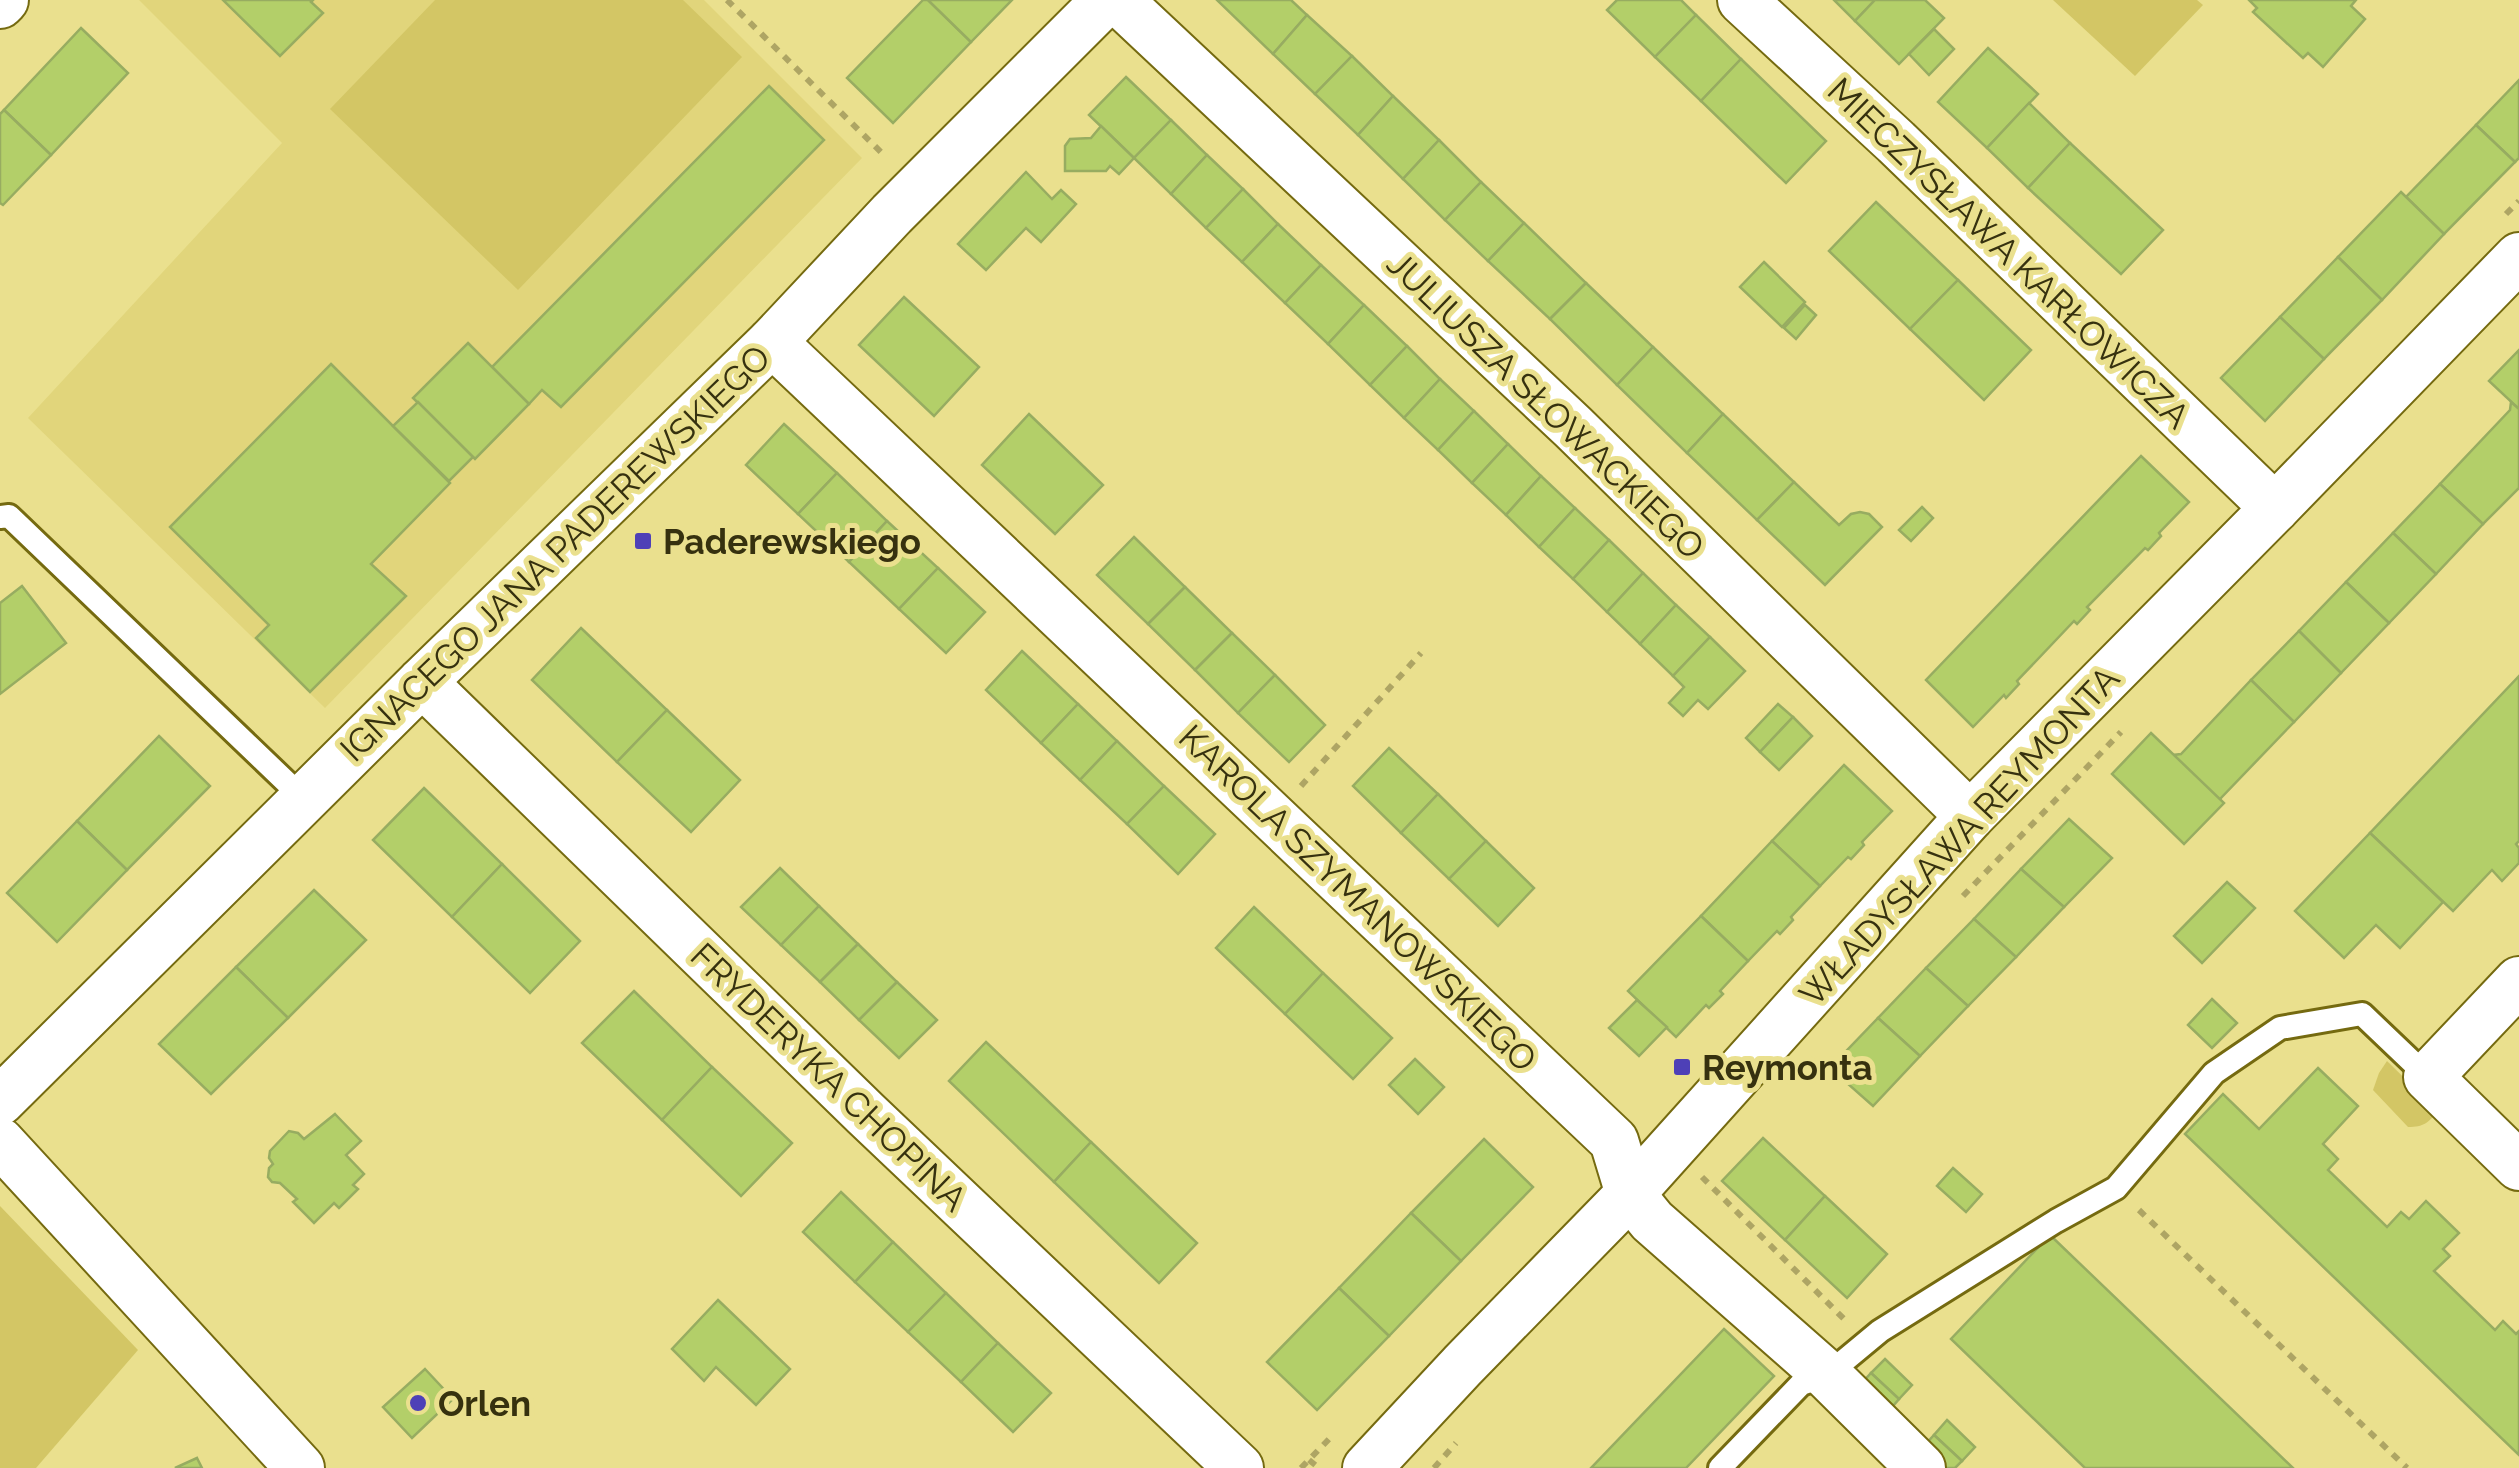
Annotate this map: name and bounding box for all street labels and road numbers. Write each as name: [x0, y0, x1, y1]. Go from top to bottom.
street label: MIECZYSŁAWA KARŁOWICZA: [1820, 69, 2198, 437]
street label: JULIUSZA SŁOWACKIEGO: [1379, 243, 1713, 567]
street label: IGNACEGO JANA PADEREWSKIEGO: [332, 336, 778, 770]
street label: WŁADYSŁAWA REYMONTA: [1791, 657, 2127, 1014]
street label: KAROLA SZYMANOWSKIEGO: [1171, 716, 1545, 1080]
street label: FRYDERYKA CHOPINA: [683, 935, 976, 1220]

